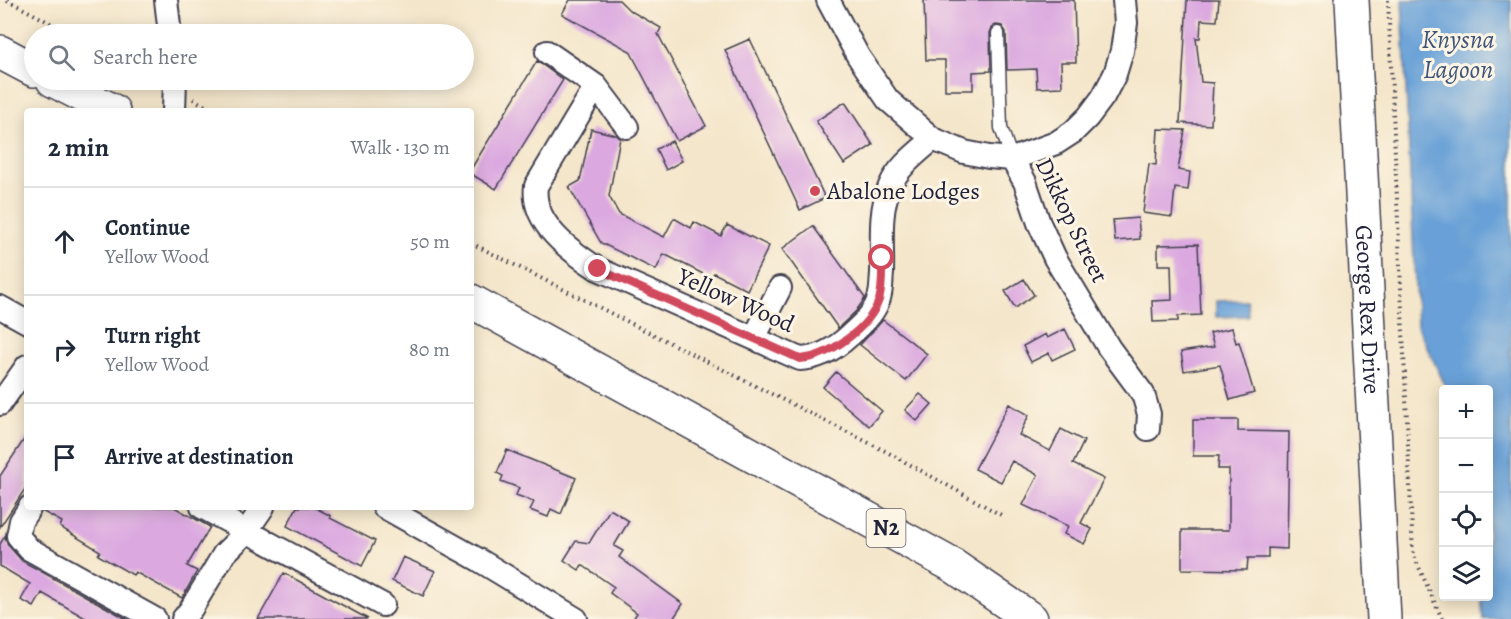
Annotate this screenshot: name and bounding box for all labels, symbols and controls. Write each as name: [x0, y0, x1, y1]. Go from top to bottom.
water label: Knysna Lagoon: [1421, 22, 1495, 87]
search box: [24, 24, 474, 90]
icon: search: [45, 41, 78, 74]
text: Search here: [93, 42, 198, 72]
text: 2 min: [48, 130, 109, 165]
text: Walk · 130 m: [351, 134, 450, 161]
street label: Dikkop Street: [1028, 152, 1116, 288]
place label: Abalone Lodges: [826, 175, 980, 207]
marker: Abalone Lodges: [808, 184, 822, 198]
text: Continue: [105, 213, 190, 243]
street label: George Rex Drive: [1348, 224, 1388, 395]
icon: ahead: [48, 225, 81, 258]
text: 50 m: [410, 228, 450, 255]
text: Yellow Wood: [105, 243, 209, 270]
route start: [868, 244, 894, 270]
route end: [584, 255, 610, 281]
street label: Yellow Wood: [671, 260, 800, 340]
text: Turn right: [105, 321, 201, 351]
icon: right: [48, 333, 81, 366]
text: 80 m: [409, 336, 450, 363]
text: Yellow Wood: [105, 351, 209, 378]
map controls: [1439, 385, 1493, 601]
button: +: [1439, 385, 1493, 439]
button: −: [1439, 439, 1493, 493]
icon: arrive: [48, 441, 81, 474]
text: Arrive at destination: [105, 442, 294, 472]
button: locate: [1439, 493, 1493, 547]
road number: N2: [866, 509, 906, 547]
button: layers: [1439, 547, 1493, 601]

